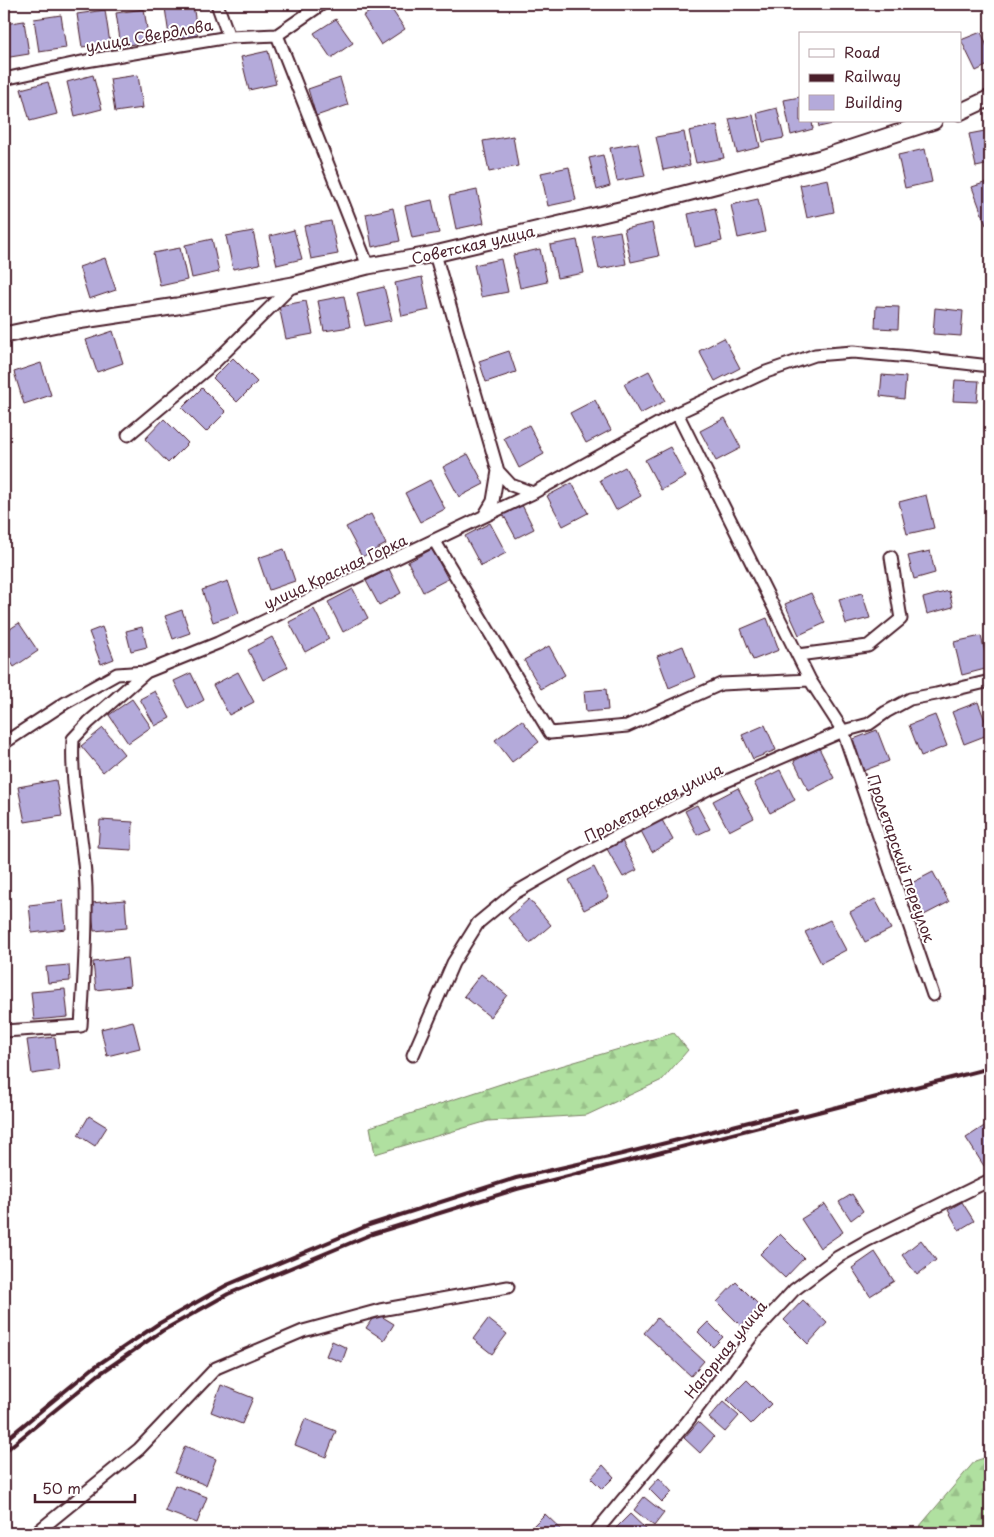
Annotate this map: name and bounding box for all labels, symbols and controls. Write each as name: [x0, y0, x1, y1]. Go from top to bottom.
street label: улица Свердлова: [84, 12, 215, 58]
legend: [799, 32, 962, 122]
text: Road: [844, 40, 880, 63]
text: Railway: [844, 64, 901, 87]
text: Building: [844, 90, 903, 113]
street label: Советская улица: [409, 219, 537, 269]
street label: улица Красная Горка: [259, 527, 411, 614]
street label: Пролетарская улица: [580, 757, 727, 847]
street label: Пролетарский переулок: [862, 771, 942, 945]
street label: Нагорная улица: [678, 1295, 772, 1403]
scale bar: [35, 1472, 135, 1504]
text: 50 m: [42, 1476, 81, 1499]

